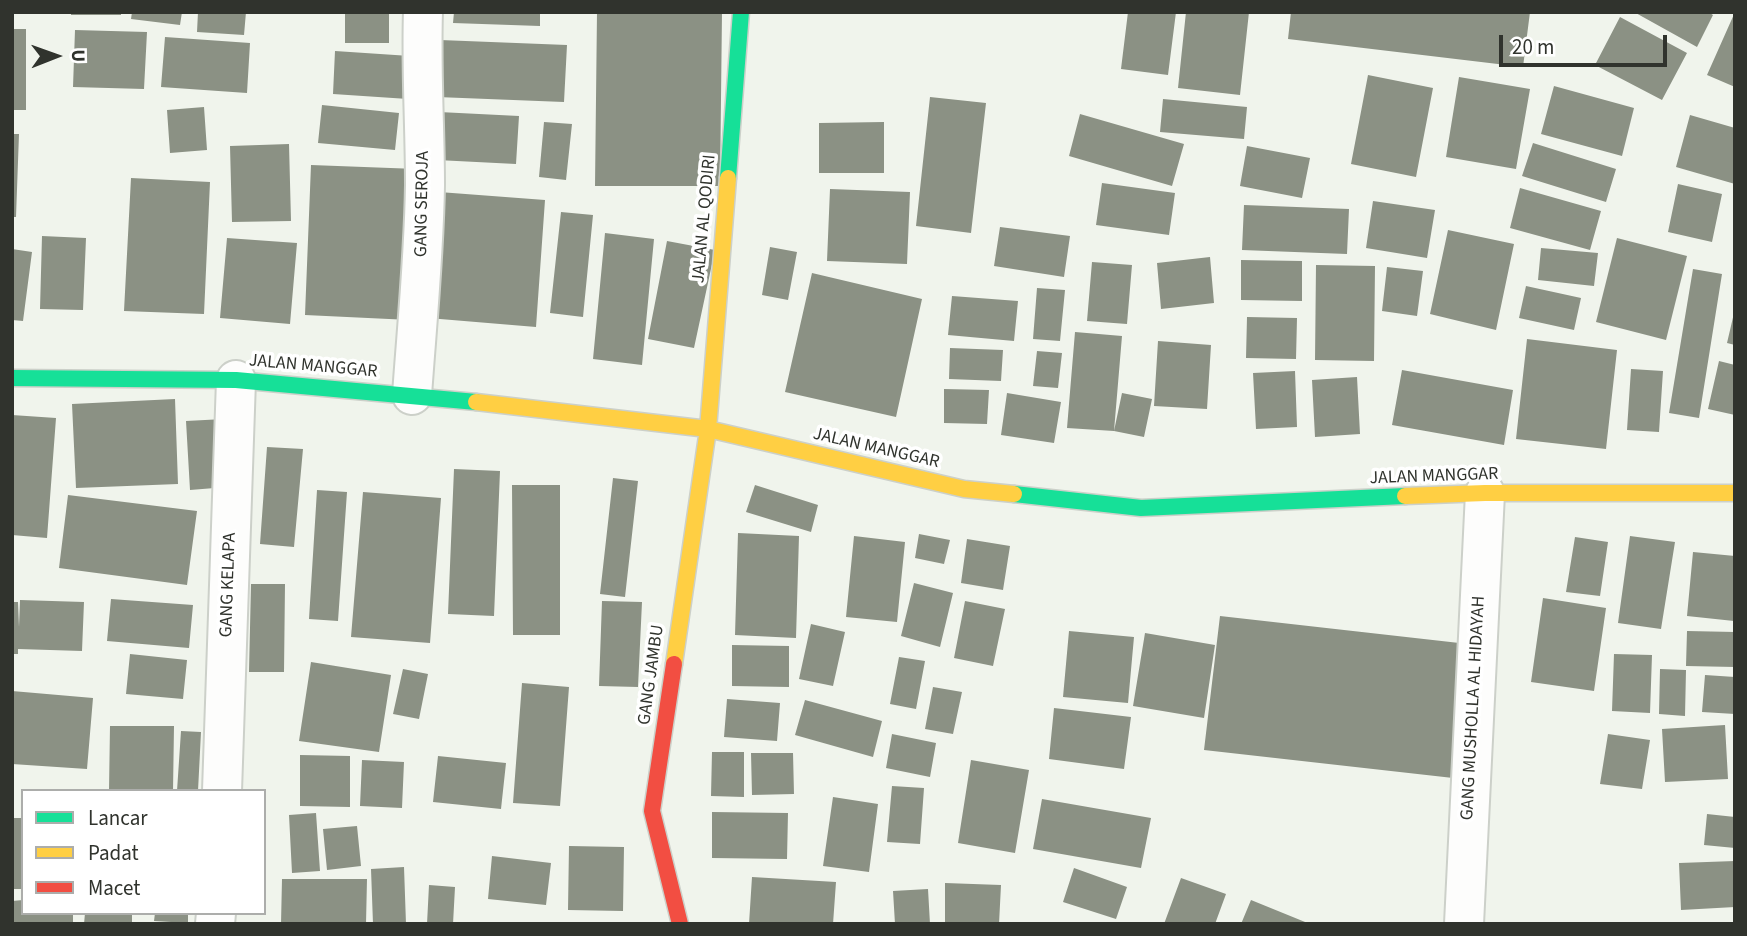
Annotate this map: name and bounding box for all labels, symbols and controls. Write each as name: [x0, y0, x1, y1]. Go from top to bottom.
north arrow: [21, 21, 91, 91]
scale bar: [1502, 21, 1670, 65]
text: 20 m: [1512, 32, 1554, 62]
text: U: [64, 49, 91, 62]
street label: GANG SEROJA: [411, 151, 435, 257]
street label: JALAN AL QODIRI: [689, 154, 721, 284]
street label: JALAN MANGGAR: [248, 351, 378, 383]
street label: JALAN MANGGAR: [811, 424, 941, 474]
street label: JALAN MANGGAR: [1369, 464, 1499, 490]
street label: GANG KELAPA: [216, 532, 242, 638]
street label: GANG MUSHOLLA AL HIDAYAH: [1457, 595, 1491, 821]
street label: GANG JAMBU: [634, 624, 670, 726]
legend: [21, 789, 266, 915]
text: Lancar: [88, 803, 148, 833]
text: Padat: [88, 838, 139, 868]
text: Macet: [88, 873, 140, 903]

